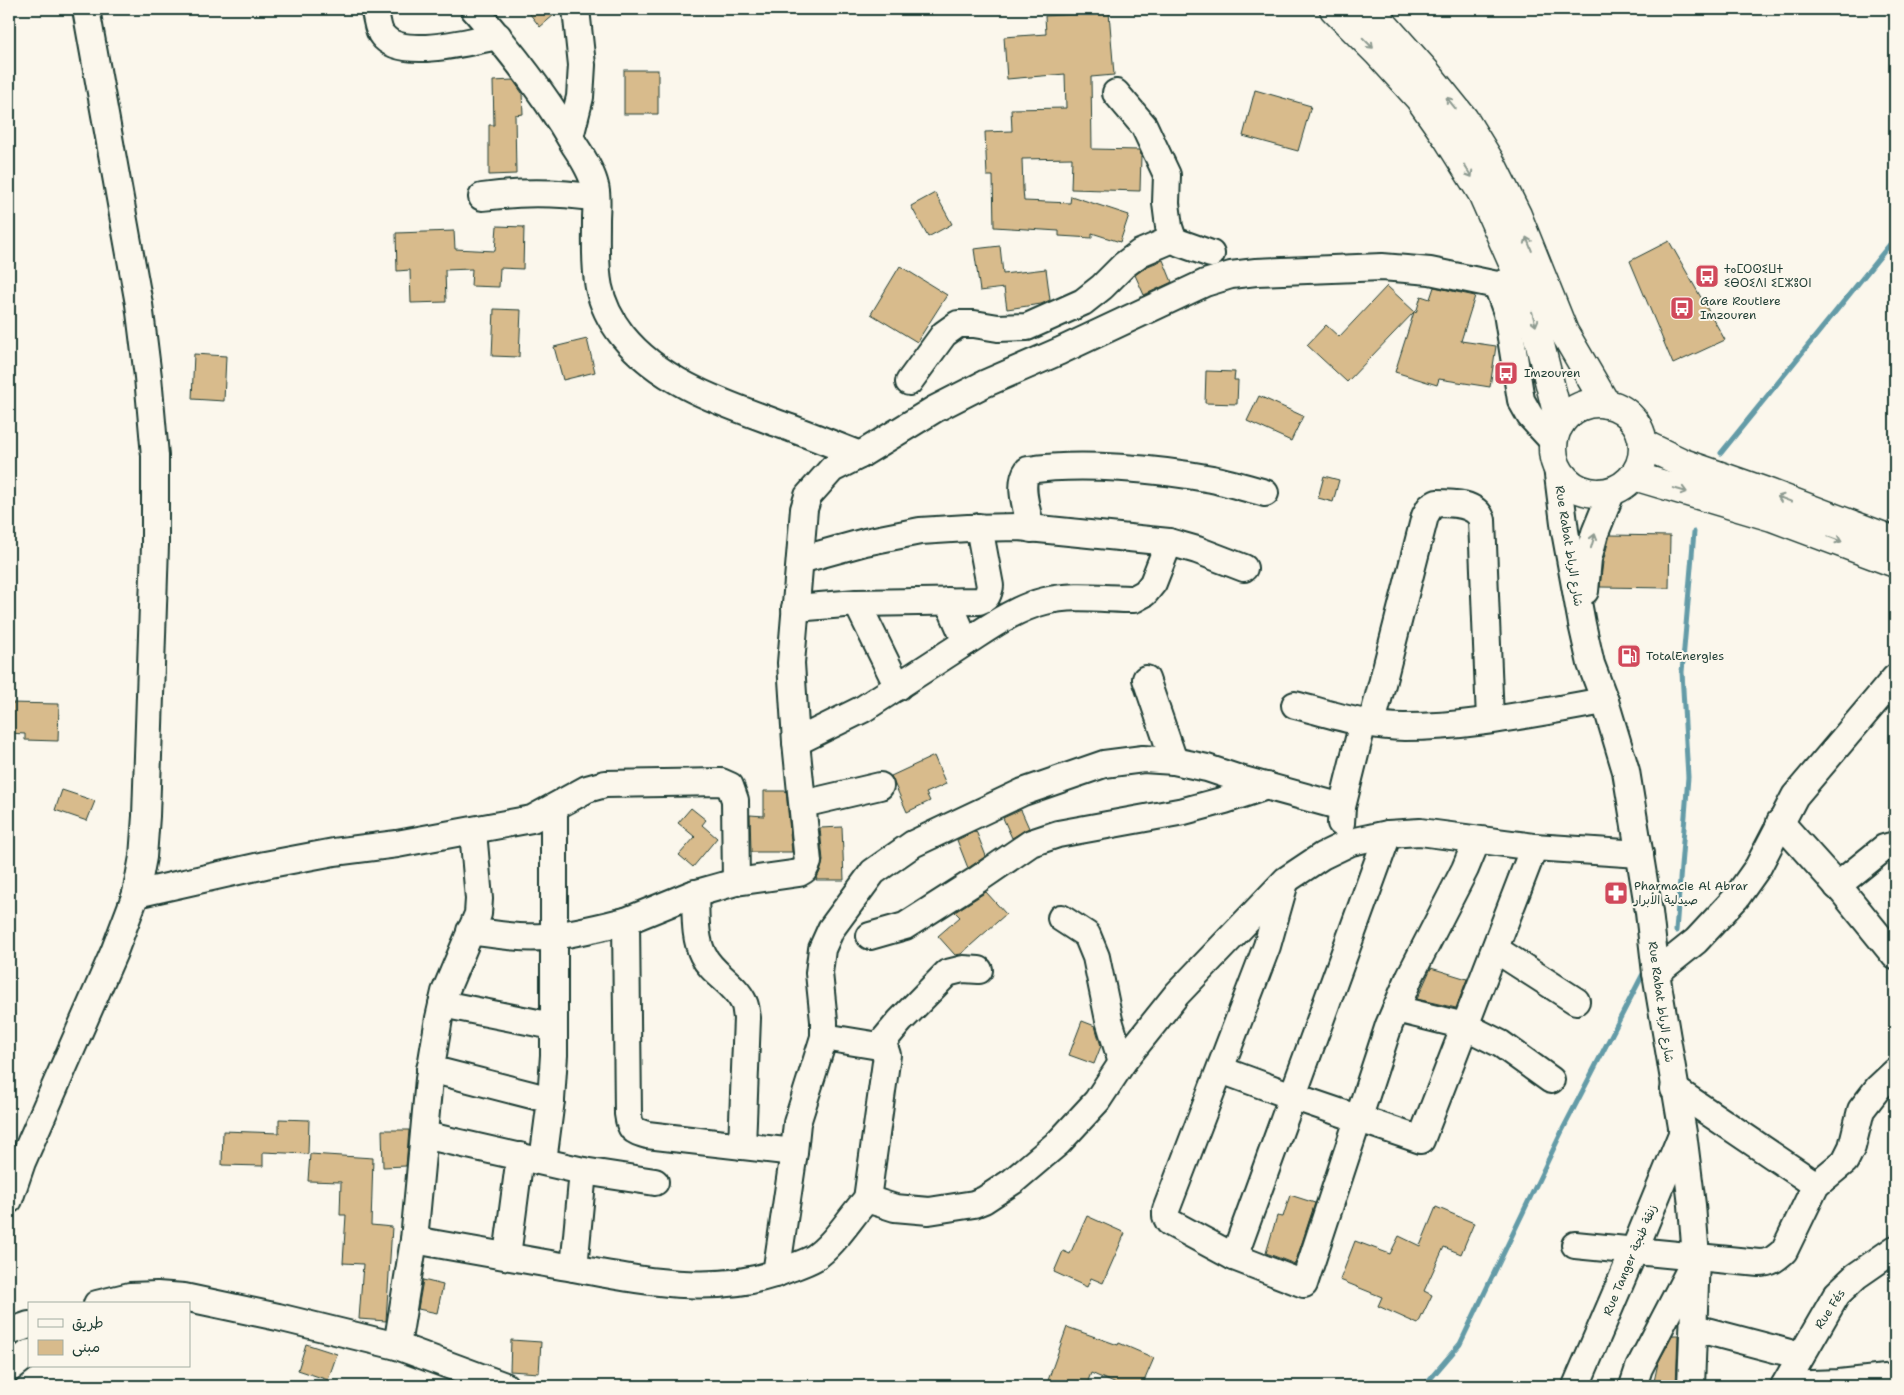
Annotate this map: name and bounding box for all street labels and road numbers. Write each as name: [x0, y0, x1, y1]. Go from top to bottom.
street label: Rue Rabat شارع الرباط: [1551, 484, 1586, 608]
street label: Rue Rabat شارع الرباط: [1644, 940, 1677, 1064]
street label: Rue Tanger زنقة طنجة: [1599, 1202, 1661, 1318]
street label: Rue Fés: [1811, 1286, 1849, 1332]

